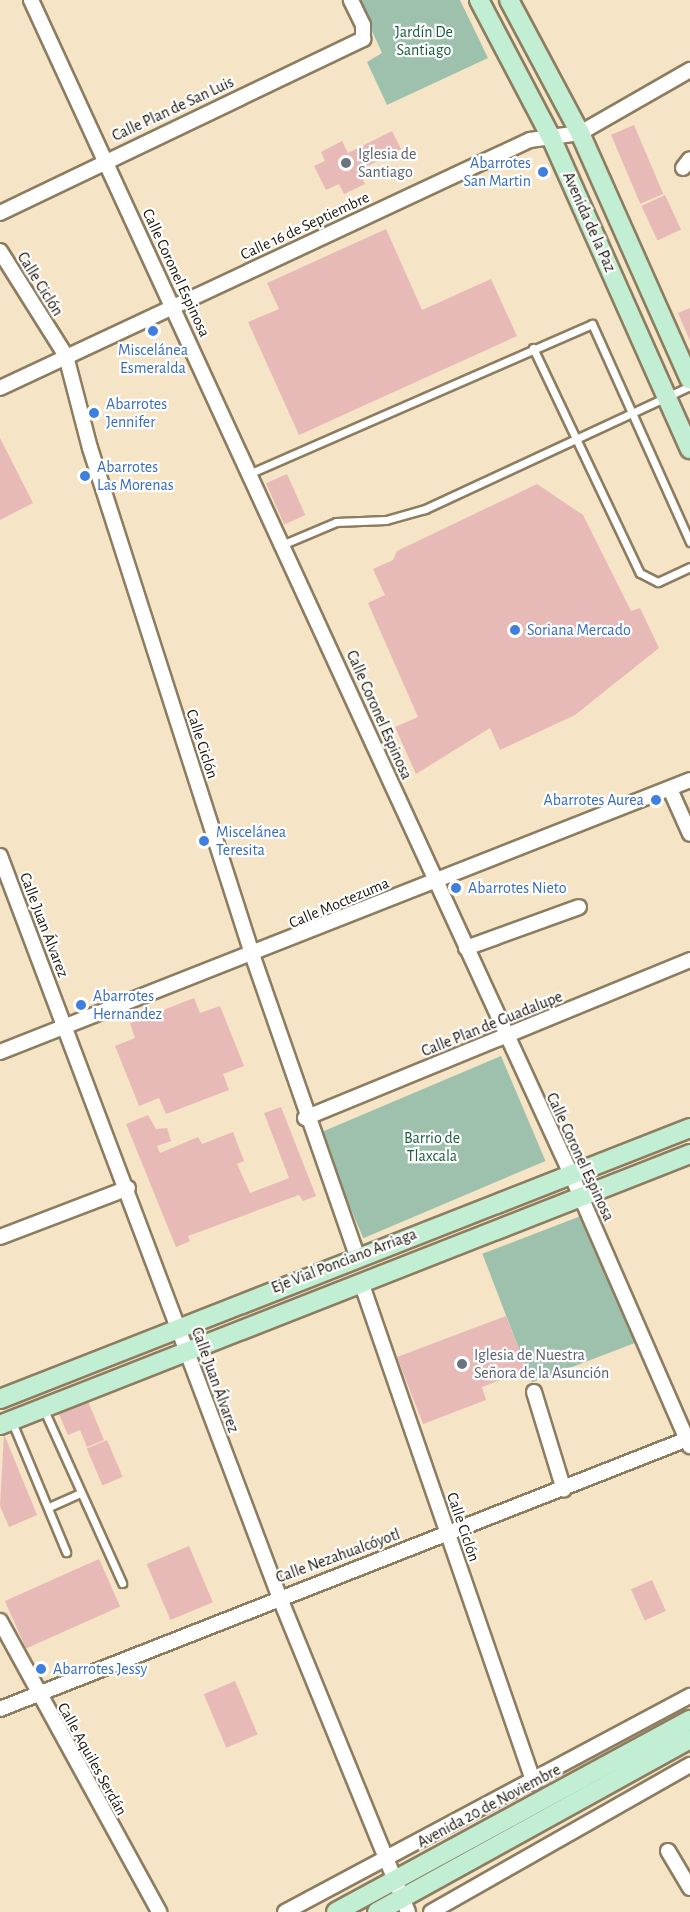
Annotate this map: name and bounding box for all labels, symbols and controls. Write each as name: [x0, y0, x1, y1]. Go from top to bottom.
park label: Jardín De Santiago: [395, 22, 453, 60]
street label: Calle Plan de San Luis: [109, 72, 237, 146]
place label: Iglesia de Santiago: [358, 144, 416, 182]
place label: Abarrotes San Martin: [464, 153, 531, 191]
marker: Iglesia de Santiago: [339, 156, 353, 170]
marker: Abarrotes San Martin: [536, 165, 550, 179]
street label: Avenida de la Paz: [558, 169, 620, 275]
street label: Calle 16 de Septiembre: [237, 188, 373, 264]
street label: Calle Coronel Espinosa: [138, 206, 214, 340]
street label: Calle Ciclón: [13, 248, 67, 320]
marker: Miscelánea Esmeralda: [146, 324, 160, 338]
place label: Miscelánea Esmeralda: [118, 340, 188, 378]
place label: Abarrotes Jennifer: [106, 394, 167, 432]
marker: Abarrotes Jennifer: [87, 406, 101, 420]
place label: Abarrotes Las Morenas: [97, 457, 174, 495]
marker: Abarrotes Las Morenas: [78, 469, 92, 483]
place label: Soriana Mercado: [527, 620, 631, 640]
marker: Soriana Mercado: [508, 623, 522, 637]
street label: Calle Coronel Espinosa: [342, 647, 416, 783]
street label: Calle Ciclón: [182, 707, 222, 781]
place label: Abarrotes Aurea: [543, 790, 644, 810]
marker: Abarrotes Aurea: [649, 793, 663, 807]
place label: Miscelánea Teresita: [216, 822, 286, 860]
marker: Miscelánea Teresita: [197, 834, 211, 848]
street label: Calle Juan Álvarez: [15, 870, 73, 980]
street label: Calle Moctezuma: [286, 873, 392, 933]
place label: Abarrotes Nieto: [468, 878, 567, 898]
marker: Abarrotes Nieto: [449, 881, 463, 895]
place label: Abarrotes Hernandez: [93, 986, 162, 1024]
street label: Calle Plan de Guadalupe: [419, 987, 565, 1061]
marker: Abarrotes Hernandez: [74, 998, 88, 1012]
street label: Calle Coronel Espinosa: [542, 1090, 618, 1224]
park label: Barrio de Tlaxcala: [404, 1128, 460, 1166]
street label: Eje Vial Ponciano Arriaga: [269, 1224, 419, 1298]
street label: Calle Juan Álvarez: [187, 1325, 243, 1435]
place label: Iglesia de Nuestra Señora de la Asunción: [474, 1345, 609, 1383]
marker: Iglesia de Nuestra Señora de la Asunción: [455, 1357, 469, 1371]
street label: Calle Ciclón: [442, 1490, 484, 1564]
street label: Calle Nezahualcóyotl: [273, 1525, 403, 1587]
place label: Abarrotes Jessy: [53, 1659, 147, 1679]
marker: Abarrotes Jessy: [34, 1662, 48, 1676]
street label: Calle Aquiles Serdán: [53, 1699, 131, 1819]
street label: Avenida 20 de Noviembre: [414, 1760, 564, 1852]

